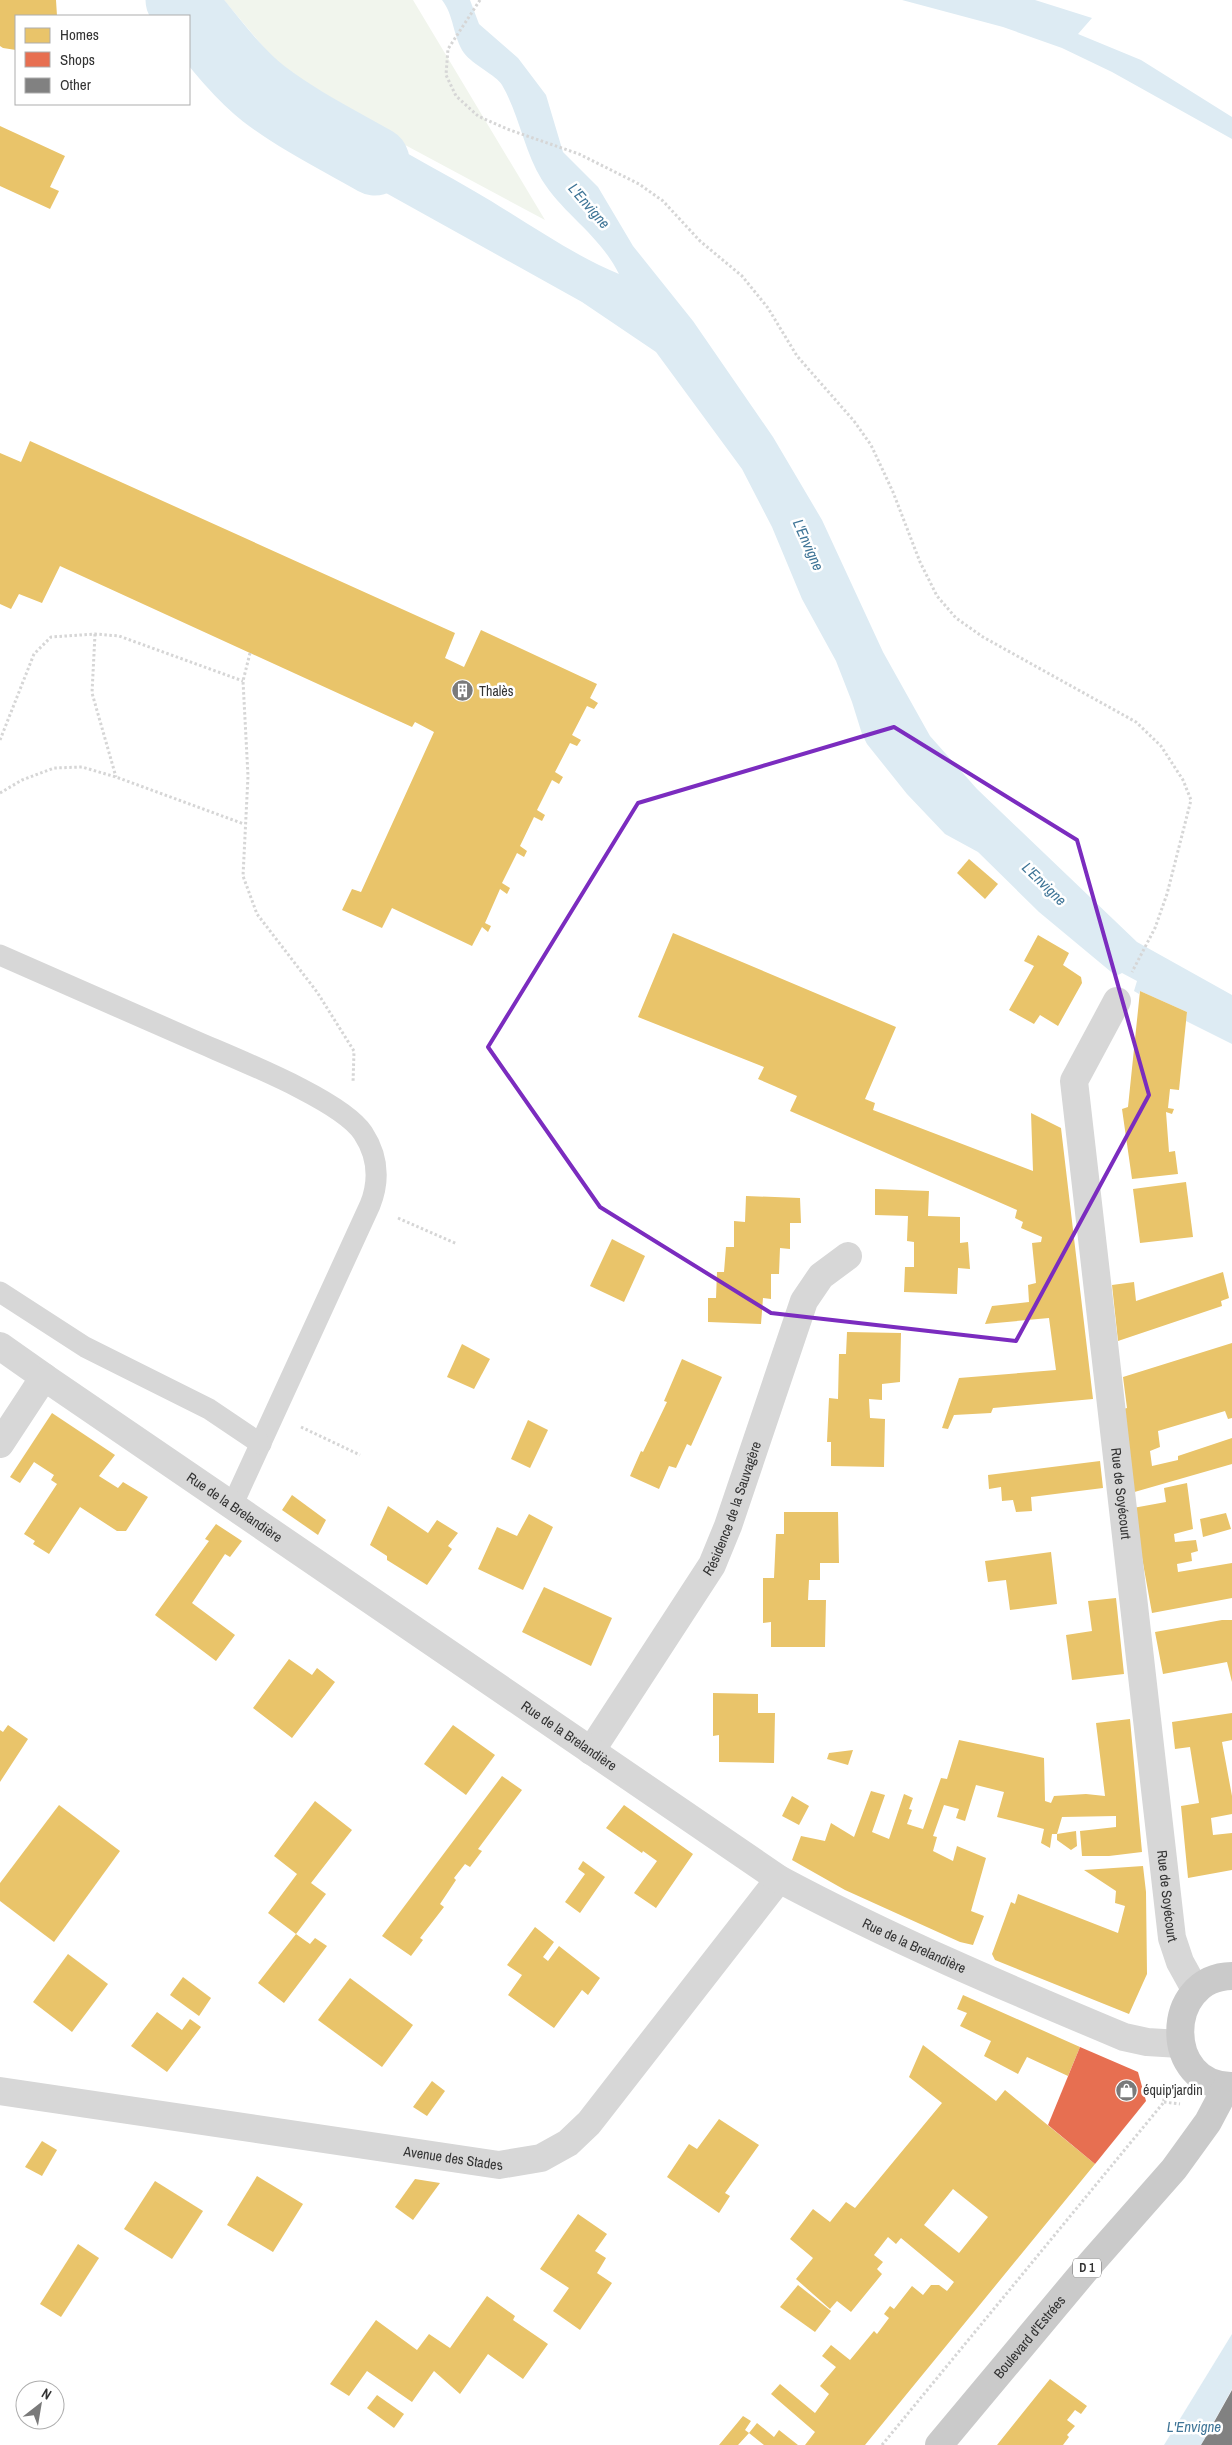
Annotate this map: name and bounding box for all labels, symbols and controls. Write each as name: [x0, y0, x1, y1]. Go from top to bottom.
legend: [15, 15, 190, 105]
text: Homes: [60, 24, 99, 45]
text: Shops: [60, 49, 95, 70]
text: Other: [60, 74, 91, 95]
water label: L'Envigne: [564, 178, 615, 233]
water label: L'Envigne: [788, 516, 829, 574]
building icon: Thalès: [451, 679, 475, 703]
place label: Thalès: [479, 682, 514, 700]
water label: L'Envigne: [1018, 857, 1071, 910]
street label: Résidence de la Sauvagère: [699, 1439, 765, 1579]
street label: Rue de Soyécourt: [1107, 1447, 1135, 1540]
street label: Rue de la Brelandière: [183, 1468, 286, 1546]
street label: Rue de la Brelandière: [518, 1697, 620, 1775]
street label: Rue de Soyécourt: [1153, 1849, 1182, 1944]
street label: Rue de la Brelandière: [860, 1914, 969, 1977]
shop icon: équip'jardin: [1115, 2078, 1139, 2102]
place label: équip'jardin: [1143, 2081, 1203, 2099]
street label: Avenue des Stades: [402, 2142, 504, 2174]
road number: D 1: [1073, 2258, 1101, 2278]
street label: Boulevard d'Estrées: [990, 2292, 1069, 2382]
north arrow: [15, 2380, 65, 2430]
text: N: [39, 2384, 55, 2404]
water label: L'Envigne: [1167, 2416, 1221, 2437]

